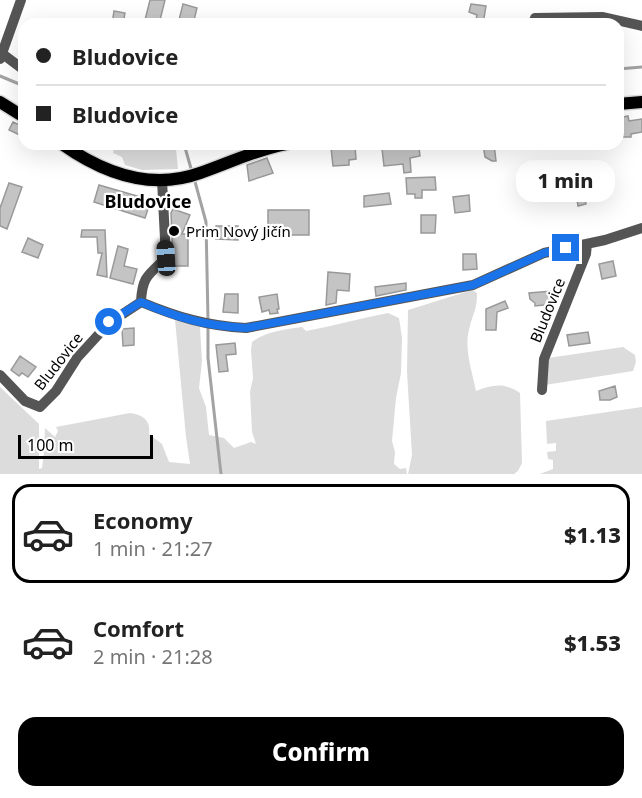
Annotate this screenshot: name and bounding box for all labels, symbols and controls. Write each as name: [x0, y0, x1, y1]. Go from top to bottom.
text: Bludovice: [72, 41, 178, 71]
text: Bludovice: [72, 99, 178, 129]
callout: 1 min: [516, 161, 616, 203]
text: 1 min: [538, 167, 593, 194]
district label: Bludovice: [105, 189, 192, 213]
place label: Prim Nový Jičín: [186, 221, 291, 241]
marker: Prim Nový Jičín: [167, 224, 181, 238]
route end: [552, 234, 579, 261]
car: [156, 239, 176, 277]
street label: Bludovice: [525, 275, 569, 345]
route start: [95, 308, 122, 335]
street label: Bludovice: [29, 328, 87, 394]
scale bar: [18, 432, 153, 460]
text: 100 m: [27, 434, 74, 456]
text: Economy: [93, 505, 192, 535]
icon: car: [21, 507, 75, 561]
text: $1.13: [564, 519, 621, 549]
text: 1 min · 21:27: [93, 535, 213, 562]
text: Comfort: [93, 613, 184, 643]
icon: car: [21, 615, 75, 669]
text: $1.53: [564, 627, 621, 657]
text: 2 min · 21:28: [93, 643, 213, 670]
button: Confirm: [18, 717, 624, 786]

